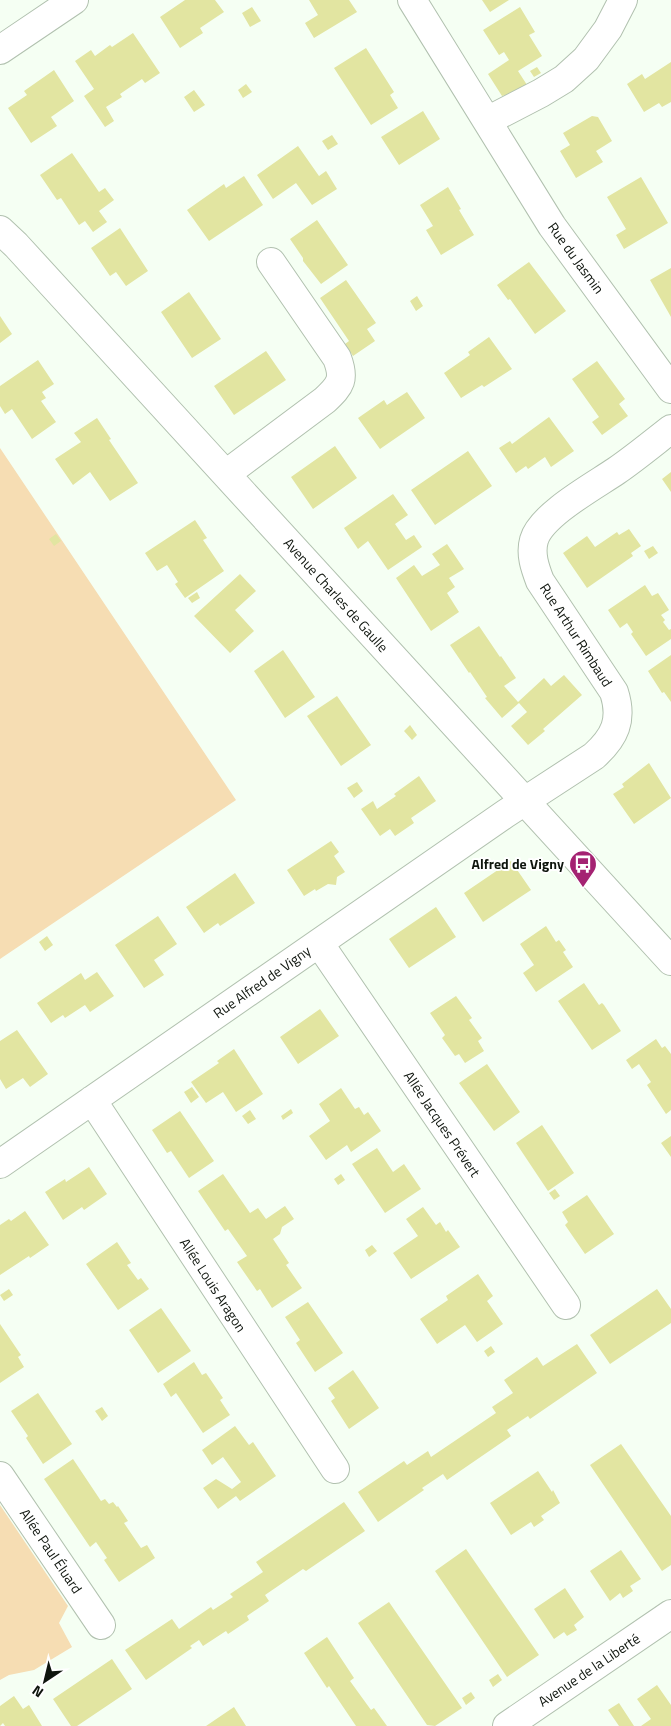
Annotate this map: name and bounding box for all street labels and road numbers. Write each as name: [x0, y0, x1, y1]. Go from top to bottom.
street label: Rue du Jasmin: [543, 218, 610, 298]
street label: Avenue Charles de Gaulle: [279, 533, 394, 657]
street label: Rue Arthur Rimbaud: [535, 579, 618, 691]
street label: Rue Alfred de Vigny: [209, 940, 315, 1023]
street label: Allée Jacques Prévert: [399, 1066, 486, 1181]
street label: Allée Louis Aragon: [175, 1234, 252, 1336]
street label: Allée Paul Éluard: [15, 1504, 88, 1597]
street label: Avenue de la Liberté: [534, 1628, 644, 1712]

